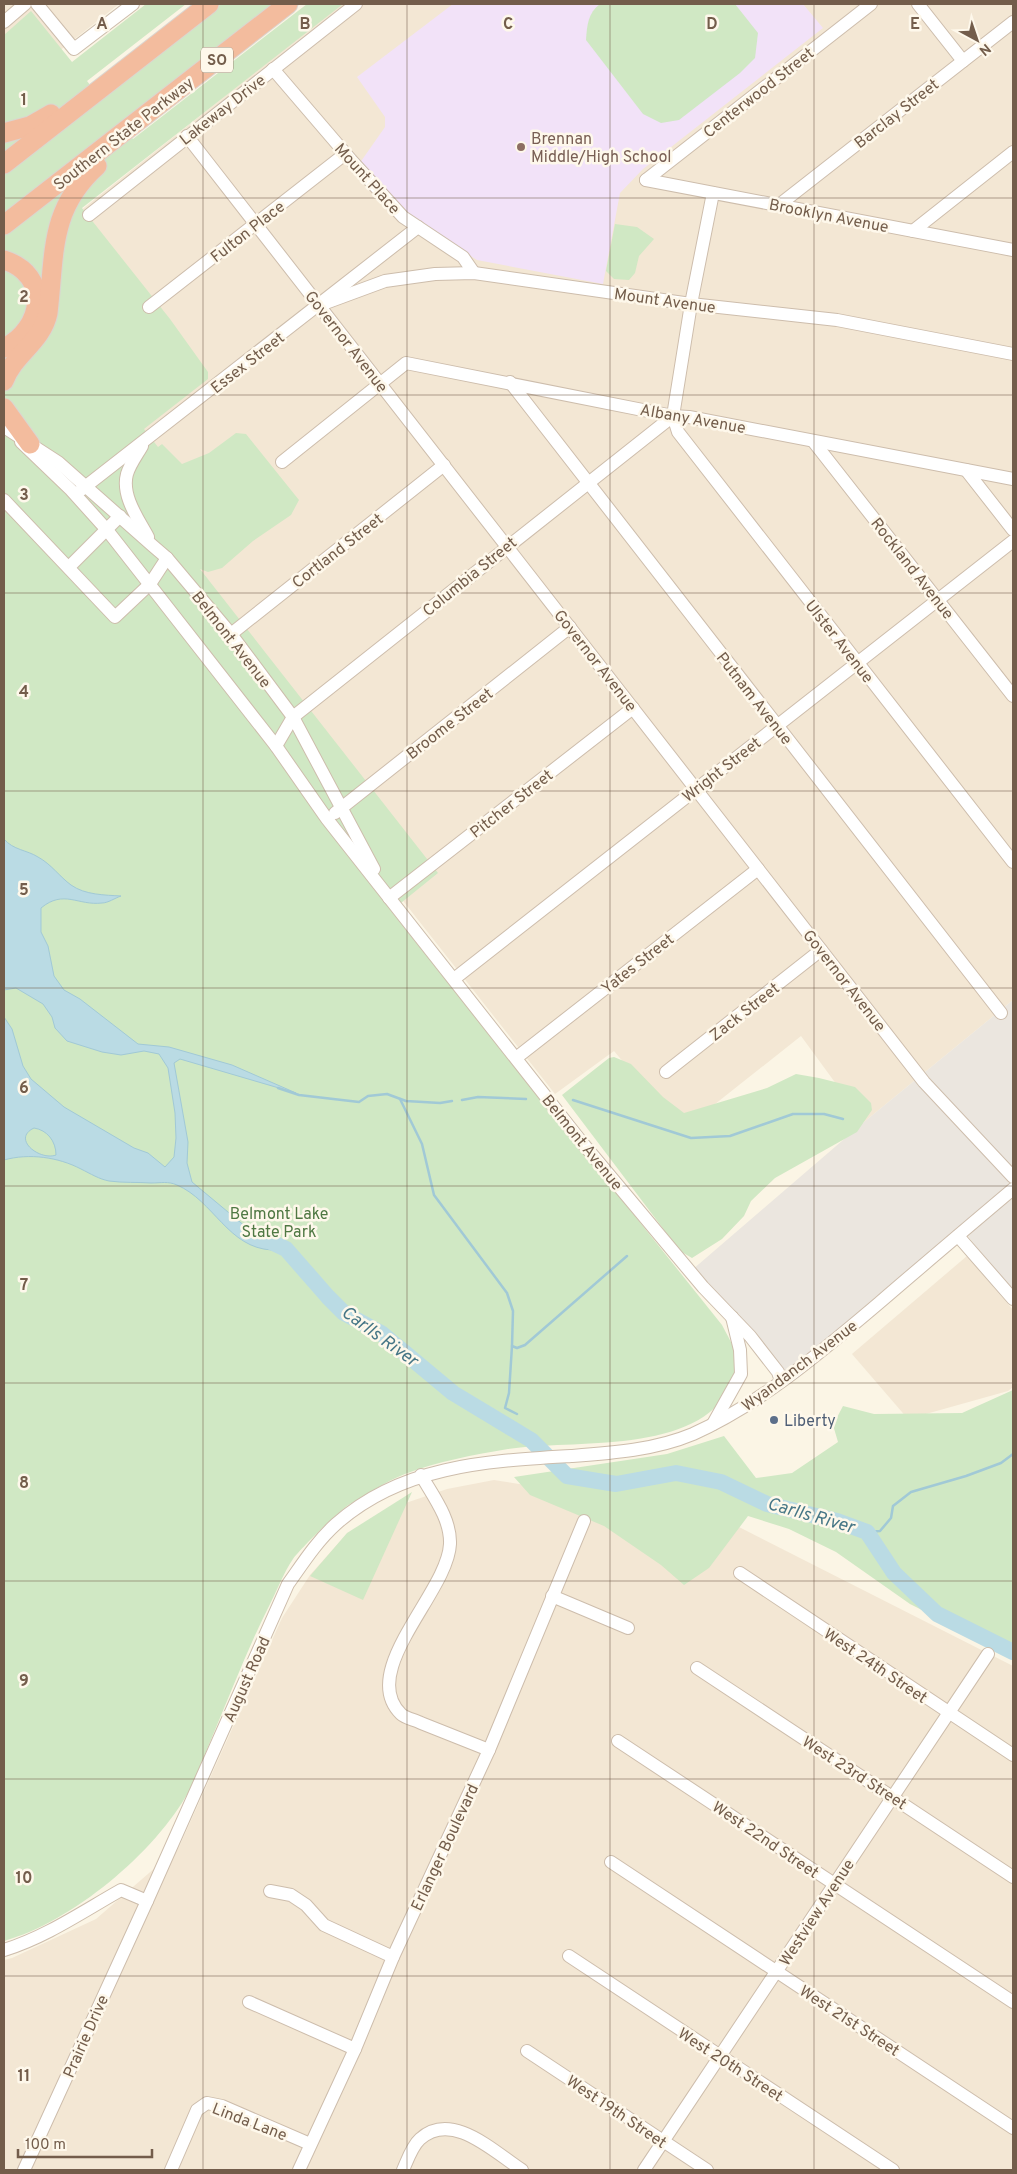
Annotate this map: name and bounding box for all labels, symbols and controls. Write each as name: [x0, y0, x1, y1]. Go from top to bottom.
text: A: [96, 15, 108, 35]
text: B: [299, 15, 311, 35]
text: C: [503, 15, 513, 35]
text: D: [706, 15, 718, 35]
text: E: [910, 15, 920, 35]
north arrow: [952, 15, 1002, 65]
text: N: [975, 39, 994, 59]
street label: Centerwood Street: [700, 44, 819, 143]
road number: SO: [201, 48, 233, 72]
street label: Lakeway Drive: [176, 71, 270, 150]
street label: Southern State Parkway: [50, 74, 198, 196]
street label: Barclay Street: [851, 75, 944, 154]
text: 1: [21, 91, 27, 111]
place label: Brennan Middle/High School: [531, 130, 672, 168]
street label: Mount Place: [329, 140, 404, 219]
marker: Brennan Middle/High School: [515, 141, 527, 153]
street label: Brooklyn Avenue: [767, 196, 890, 238]
street label: Fulton Place: [207, 197, 289, 268]
street label: Mount Avenue: [613, 285, 717, 319]
street label: Governor Avenue: [299, 287, 391, 397]
text: 2: [19, 288, 29, 308]
street label: Essex Street: [207, 328, 289, 399]
street label: Albany Avenue: [638, 401, 747, 439]
text: 3: [19, 486, 29, 506]
street label: Cortland Street: [289, 510, 388, 593]
street label: Rockland Avenue: [865, 514, 957, 624]
street label: Columbia Street: [419, 533, 521, 622]
street label: Belmont Avenue: [186, 588, 274, 693]
street label: Ulster Avenue: [800, 597, 877, 688]
street label: Governor Avenue: [548, 606, 640, 716]
street label: Putnam Avenue: [711, 649, 796, 750]
text: 4: [19, 683, 29, 703]
street label: Broome Street: [403, 685, 498, 765]
street label: Wright Street: [679, 734, 766, 808]
street label: Pitcher Street: [467, 766, 558, 843]
text: 5: [19, 881, 29, 901]
street label: Governor Avenue: [797, 926, 889, 1036]
street label: Yates Street: [598, 930, 679, 999]
street label: Zack Street: [706, 979, 784, 1046]
text: 6: [19, 1079, 29, 1099]
street label: Belmont Avenue: [537, 1091, 626, 1195]
park label: Belmont Lake State Park: [230, 1205, 328, 1243]
text: 7: [20, 1276, 28, 1296]
water label: Carlls River: [336, 1302, 424, 1374]
street label: Wyandanch Avenue: [738, 1317, 862, 1417]
place label: Liberty: [784, 1412, 836, 1432]
marker: Liberty: [768, 1414, 780, 1426]
text: 8: [19, 1474, 29, 1494]
water label: Carlls River: [764, 1493, 859, 1540]
street label: West 24th Street: [819, 1625, 931, 1709]
street label: August Road: [220, 1634, 276, 1726]
text: 9: [19, 1672, 29, 1692]
street label: West 23rd Street: [798, 1732, 910, 1815]
street label: Erlanger Boulevard: [408, 1781, 484, 1915]
street label: West 22nd Street: [708, 1798, 822, 1884]
street label: Westview Avenue: [776, 1856, 860, 1970]
text: 10: [16, 1869, 32, 1889]
street label: West 21st Street: [795, 1982, 903, 2061]
street label: Prairie Drive: [60, 1992, 114, 2082]
street label: West 20th Street: [674, 2024, 786, 2107]
text: 11: [18, 2067, 30, 2087]
street label: West 19th Street: [562, 2072, 670, 2154]
street label: Linda Lane: [209, 2099, 290, 2146]
scale bar: [18, 2126, 151, 2158]
text: 100 m: [25, 2136, 66, 2155]

